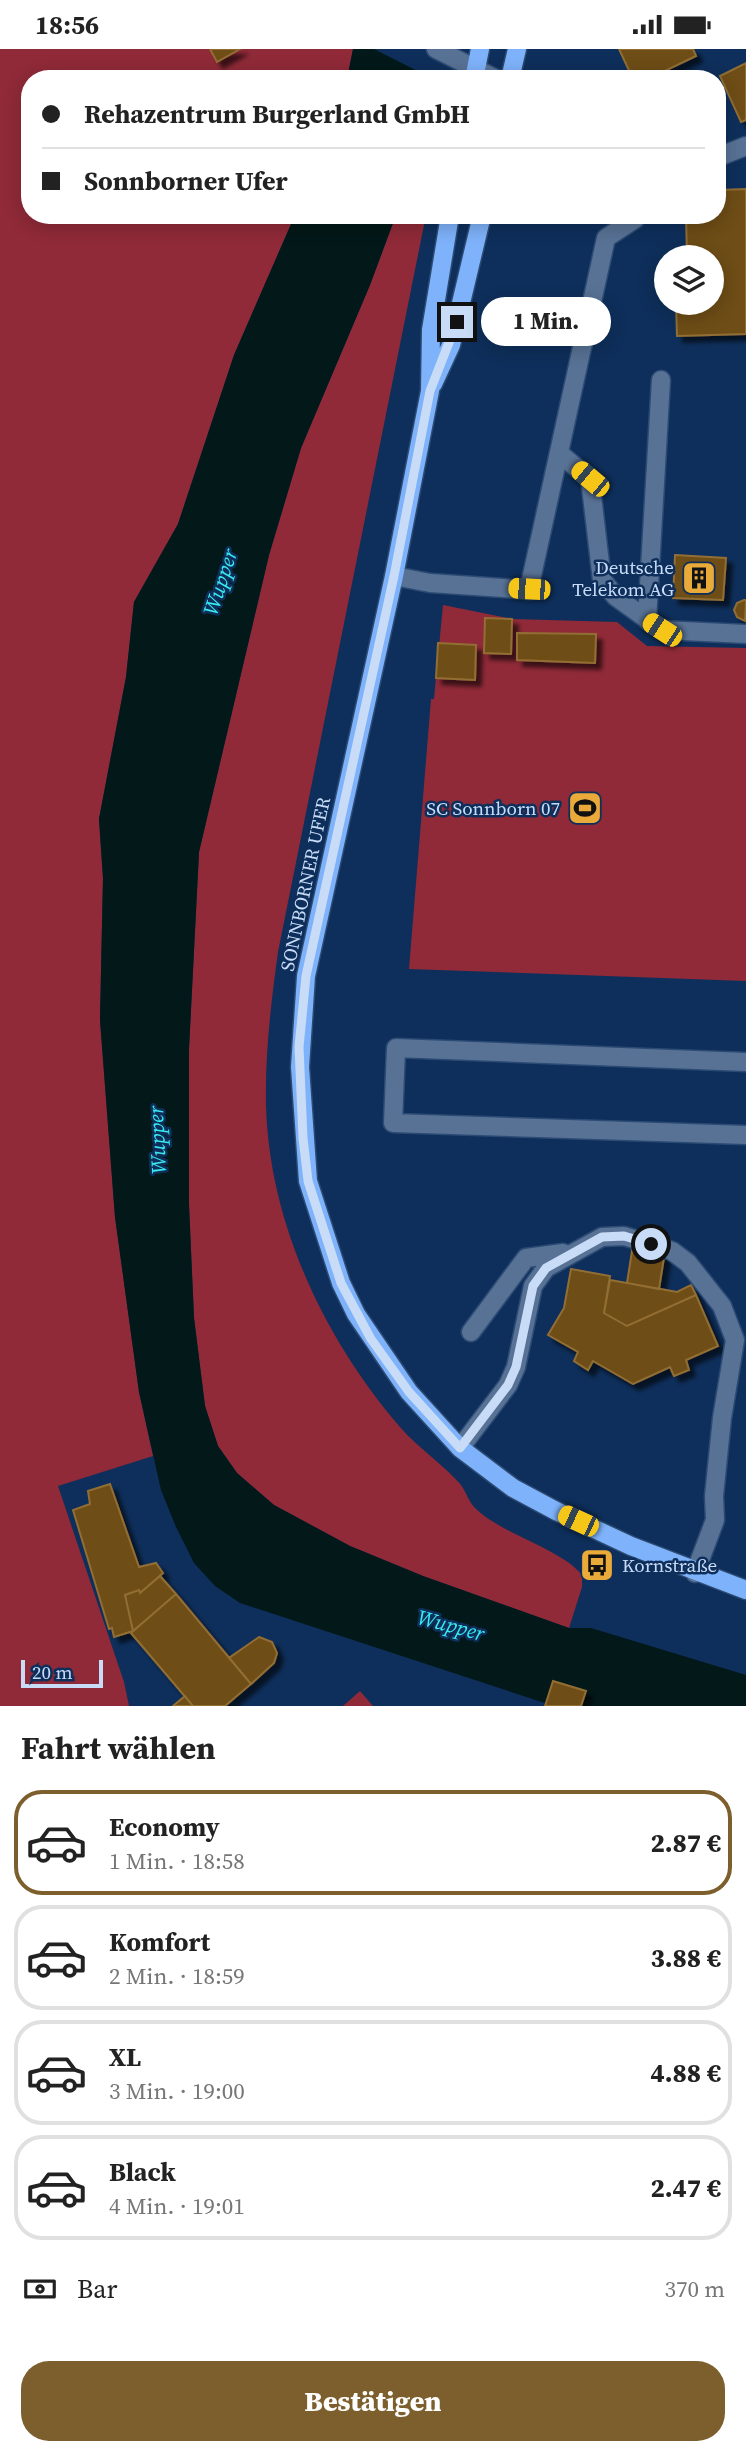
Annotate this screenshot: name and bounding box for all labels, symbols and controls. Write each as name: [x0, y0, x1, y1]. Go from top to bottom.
text: 18:56: [35, 7, 99, 43]
text: Rehazentrum Burgerland GmbH: [84, 96, 470, 132]
text: Sonnborner Ufer: [84, 163, 288, 199]
map controls: [654, 245, 724, 315]
button: layers: [654, 245, 724, 315]
callout: 1 Min.: [482, 297, 611, 347]
text: 1 Min.: [513, 305, 579, 337]
route end: [441, 306, 473, 338]
car: [568, 457, 613, 501]
water label: Wupper: [196, 544, 245, 619]
place label: Deutsche Telekom AG: [572, 554, 674, 602]
building icon: Deutsche Telekom AG: [680, 559, 718, 597]
car: [508, 577, 551, 601]
car: [639, 610, 686, 650]
sports icon: SC Sonnborn 07: [566, 789, 604, 827]
street label: SONNBORNER UFER: [274, 794, 336, 974]
place label: SC Sonnborn 07: [426, 795, 560, 821]
water label: Wupper: [141, 1105, 173, 1175]
route start: [635, 1228, 667, 1260]
car: [555, 1503, 602, 1539]
bus stop icon: Kornstraße: [578, 1546, 616, 1584]
place label: Kornstraße: [622, 1552, 717, 1578]
water label: Wupper: [414, 1602, 488, 1648]
scale bar: [21, 1657, 103, 1689]
text: 20 m: [32, 1659, 73, 1685]
text: Fahrt wählen: [21, 1726, 216, 1770]
text: Economy: [109, 1809, 220, 1845]
icon: car: [25, 1811, 88, 1874]
text: 2.87 €: [650, 1825, 721, 1861]
text: 1 Min. · 18:58: [109, 1845, 245, 1877]
text: Komfort: [109, 1924, 210, 1960]
icon: car: [25, 1926, 88, 1989]
text: 3.88 €: [650, 1940, 721, 1976]
text: 2 Min. · 18:59: [109, 1960, 245, 1992]
text: XL: [109, 2039, 141, 2075]
icon: car: [25, 2041, 88, 2104]
text: 4.88 €: [650, 2055, 721, 2091]
text: 3 Min. · 19:00: [109, 2075, 245, 2107]
text: Black: [109, 2154, 176, 2190]
icon: car: [25, 2156, 88, 2219]
text: 2.47 €: [650, 2170, 721, 2206]
text: 4 Min. · 19:01: [109, 2190, 245, 2222]
icon: cash: [21, 2270, 59, 2308]
text: Bar: [77, 2271, 117, 2307]
text: 370 m: [664, 2273, 725, 2305]
button: Bestätigen: [21, 2361, 725, 2441]

